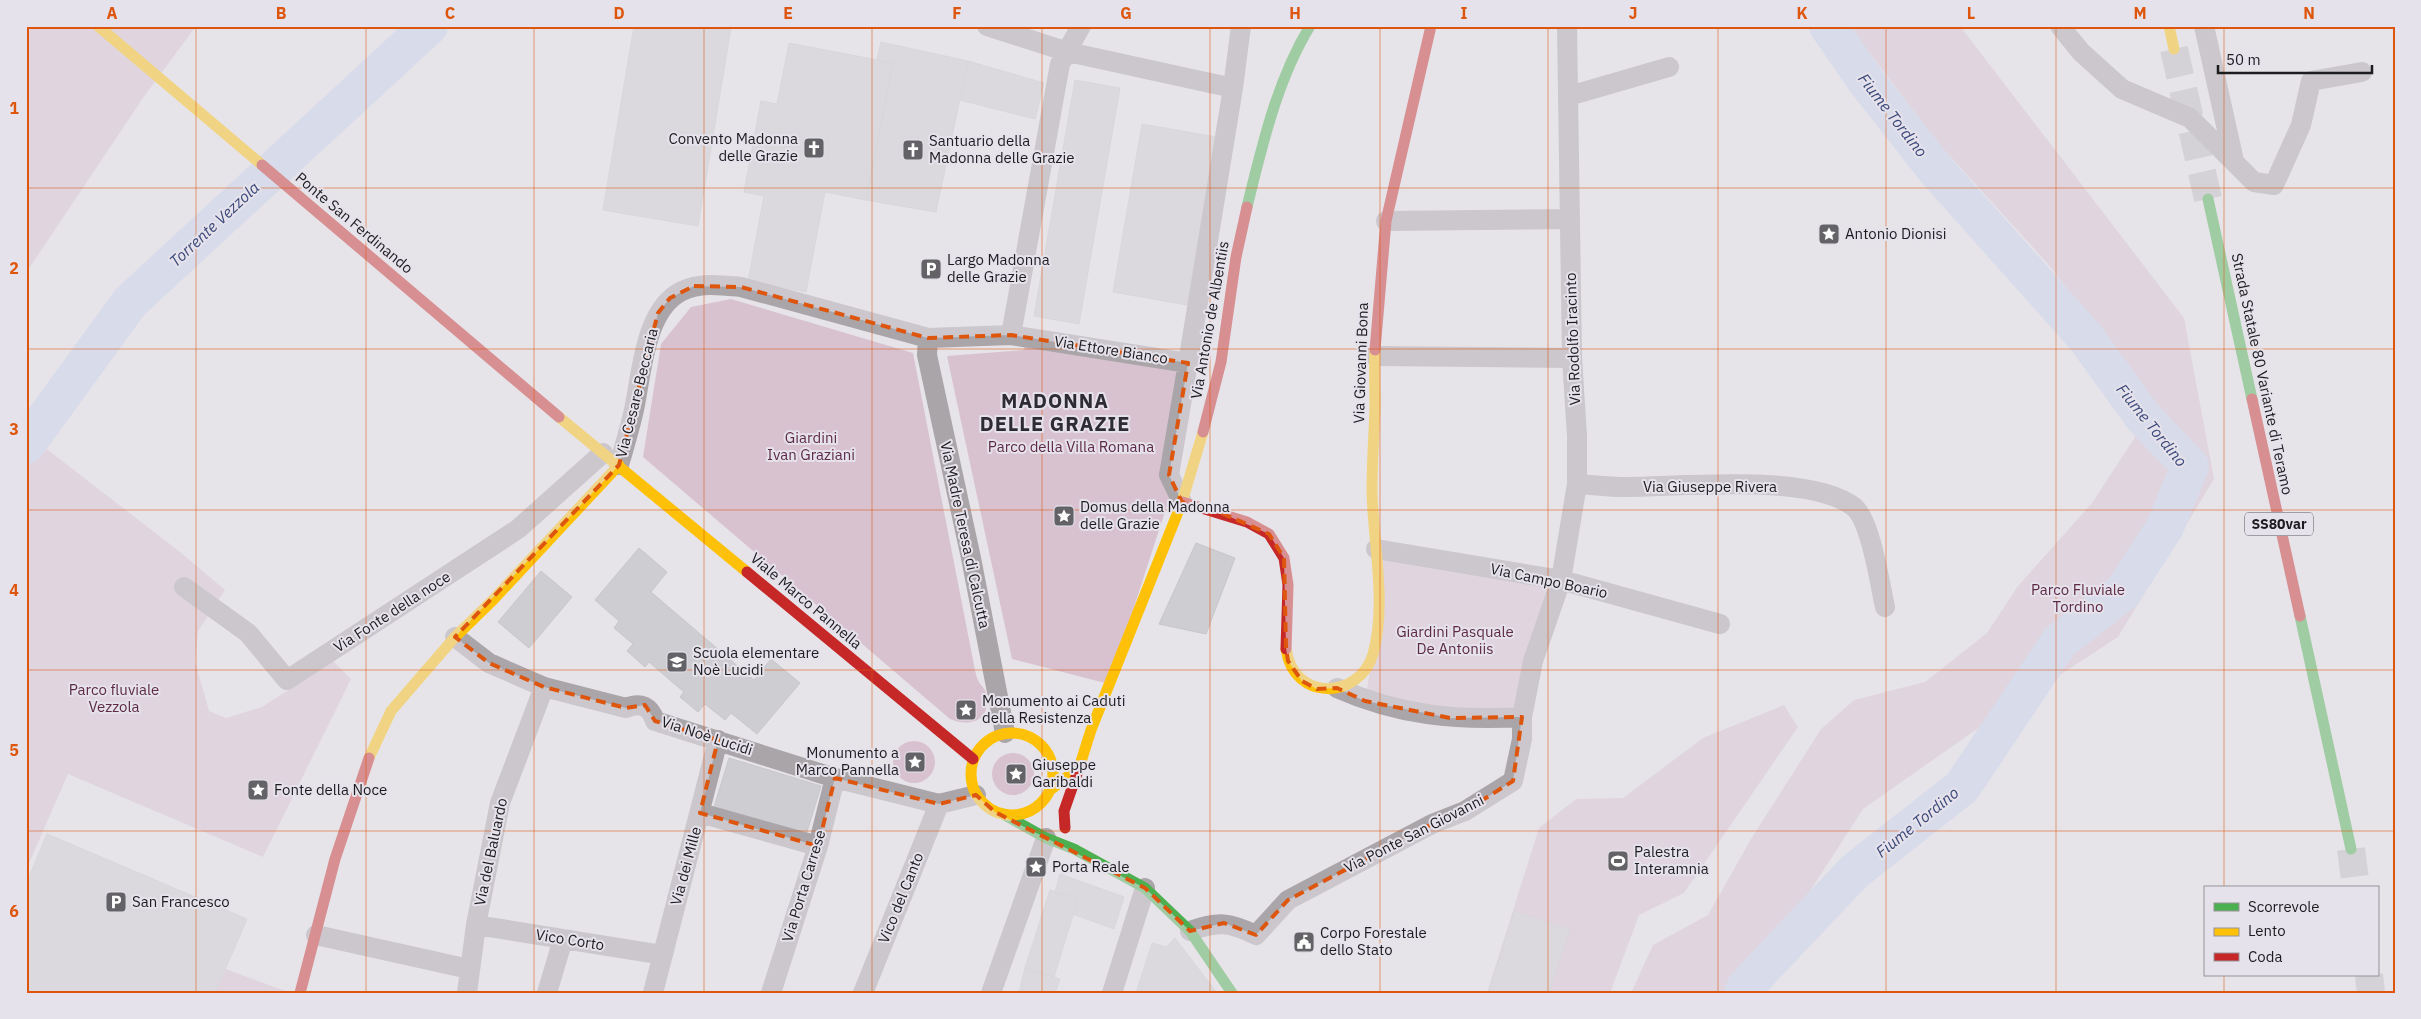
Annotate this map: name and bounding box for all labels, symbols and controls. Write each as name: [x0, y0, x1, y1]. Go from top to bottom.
text: A: [107, 3, 118, 23]
text: B: [276, 3, 287, 23]
text: C: [445, 3, 455, 23]
text: D: [613, 3, 625, 23]
text: E: [783, 3, 793, 23]
text: F: [952, 3, 962, 23]
text: G: [1120, 3, 1132, 23]
text: H: [1289, 3, 1301, 23]
text: I: [1461, 3, 1468, 23]
text: J: [1629, 3, 1637, 23]
text: K: [1796, 3, 1808, 23]
text: L: [1967, 3, 1975, 23]
text: M: [2133, 3, 2147, 23]
text: N: [2303, 3, 2315, 23]
scale bar: [2218, 42, 2372, 74]
text: 50 m: [2226, 50, 2261, 69]
water label: Fiume Tordino: [1854, 69, 1932, 161]
text: 1: [9, 98, 19, 118]
place label: Convento Madonna delle Grazie: [668, 129, 798, 165]
place label: Santuario della Madonna delle Grazie: [929, 131, 1075, 167]
church icon: Convento Madonna delle Grazie: [802, 136, 826, 160]
church icon: Santuario della Madonna delle Grazie: [901, 138, 925, 162]
street label: Ponte San Ferdinando: [292, 168, 417, 277]
water label: Torrente Vezzola: [165, 177, 263, 271]
place icon: Antonio Dionisi: [1817, 222, 1841, 246]
place label: Antonio Dionisi: [1845, 224, 1947, 243]
street label: Via Antonio de Albentiis: [1186, 239, 1233, 400]
place label: Largo Madonna delle Grazie: [947, 250, 1050, 286]
street label: Strada Statale 80 Variante di Teramo: [2228, 251, 2297, 496]
parking icon: Largo Madonna delle Grazie: [919, 257, 943, 281]
text: 2: [9, 258, 19, 278]
street label: Via Rodolfo Iracinto: [1561, 272, 1584, 406]
street label: Via Giovanni Bona: [1349, 302, 1372, 424]
street label: Via Cesare Beccaria: [611, 326, 662, 460]
street label: Via Ettore Bianco: [1053, 331, 1169, 368]
water label: Fiume Tordino: [2112, 379, 2192, 471]
district label: MADONNA DELLE GRAZIE: [980, 387, 1130, 437]
text: 3: [9, 419, 19, 439]
park label: Giardini Ivan Graziani: [767, 428, 855, 464]
park label: Parco della Villa Romana: [988, 437, 1154, 456]
street label: Via Madre Teresa di Calcutta: [936, 440, 995, 630]
street label: Via Giuseppe Rivera: [1643, 477, 1777, 496]
place label: Domus della Madonna delle Grazie: [1080, 497, 1230, 533]
place icon: Domus della Madonna delle Grazie: [1052, 504, 1076, 528]
road number: SS80var: [2245, 512, 2313, 536]
street label: Viale Marco Pannella: [747, 548, 866, 653]
street label: Via Campo Boario: [1489, 559, 1609, 602]
street label: Via Fonte della noce: [330, 567, 454, 656]
text: 4: [9, 580, 19, 600]
park label: Parco Fluviale Tordino: [2031, 580, 2125, 616]
park label: Giardini Pasquale De Antoniis: [1396, 622, 1514, 658]
place label: Scuola elementare Noè Lucidi: [693, 643, 819, 679]
school or university icon: Scuola elementare Noè Lucidi: [665, 650, 689, 674]
park label: Parco fluviale Vezzola: [69, 680, 159, 716]
place label: Monumento ai Caduti della Resistenza: [982, 691, 1125, 727]
place icon: Monumento ai Caduti della Resistenza: [954, 698, 978, 722]
street label: Via Noè Lucidi: [659, 712, 755, 759]
text: 5: [9, 740, 19, 760]
place label: Monumento a Marco Pannella: [796, 743, 899, 779]
place icon: Monumento a Marco Pannella: [903, 750, 927, 774]
place label: Giuseppe Garibaldi: [1032, 755, 1096, 791]
place icon: Giuseppe Garibaldi: [1004, 762, 1028, 786]
place icon: Fonte della Noce: [246, 778, 270, 802]
place label: Fonte della Noce: [274, 780, 387, 799]
water label: Fiume Tordino: [1871, 782, 1963, 862]
street label: Via Ponte San Giovanni: [1341, 790, 1487, 877]
street label: Via del Baluardo: [470, 796, 511, 908]
street label: Via dei Mille: [666, 824, 705, 907]
street label: Via Porta Carrese: [777, 828, 830, 944]
place label: Palestra Interamnia: [1634, 842, 1709, 878]
sports icon: Palestra Interamnia: [1606, 849, 1630, 873]
street label: Vico del Canto: [874, 850, 927, 946]
place icon: Porta Reale: [1024, 855, 1048, 879]
place label: Porta Reale: [1052, 857, 1130, 876]
legend: [2204, 886, 2378, 976]
parking icon: San Francesco: [104, 890, 128, 914]
place label: San Francesco: [132, 892, 230, 911]
text: Scorrevole: [2248, 897, 2320, 916]
text: 6: [9, 901, 19, 921]
text: Lento: [2248, 921, 2286, 940]
place label: Corpo Forestale dello Stato: [1320, 923, 1427, 959]
street label: Vico Corto: [534, 925, 606, 954]
public building icon: Corpo Forestale dello Stato: [1292, 930, 1316, 954]
text: Coda: [2248, 947, 2282, 966]

